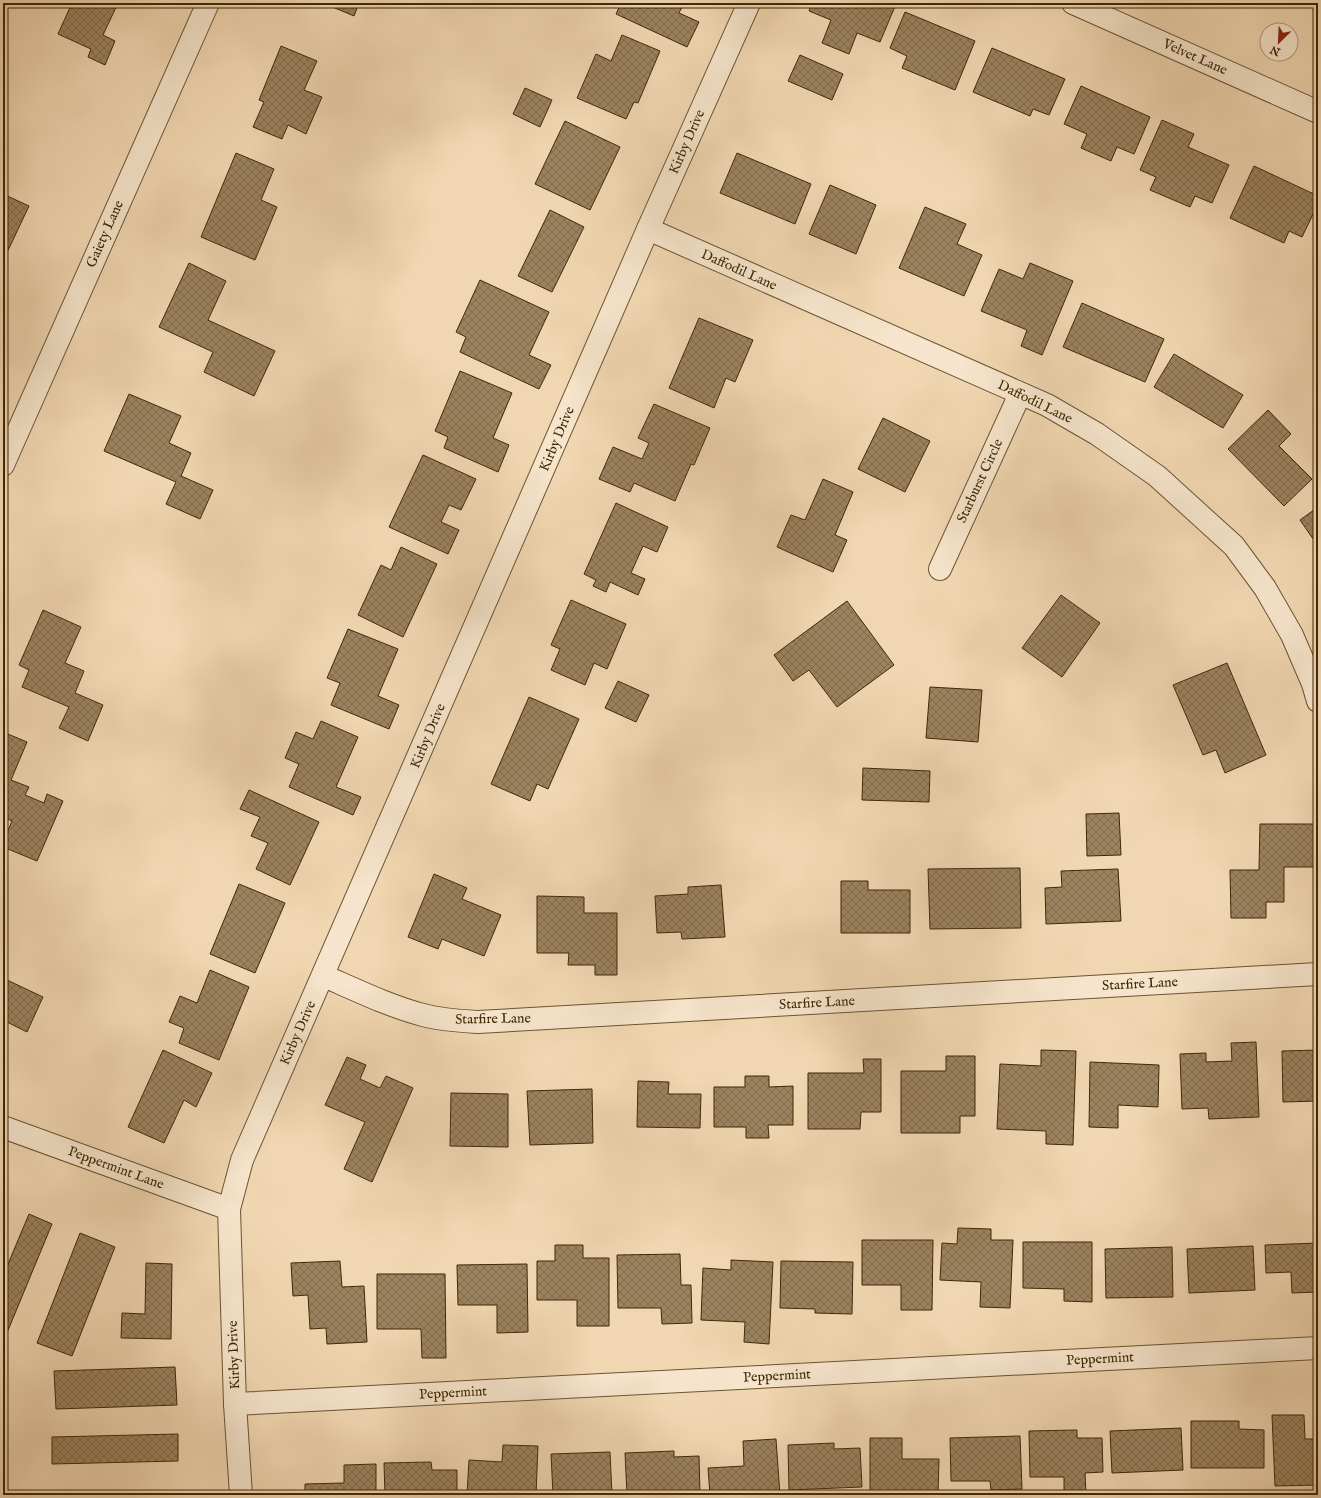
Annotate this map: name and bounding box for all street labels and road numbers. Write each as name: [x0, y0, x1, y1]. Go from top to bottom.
street label: Velvet Lane: [1159, 34, 1231, 79]
street label: Kirby Drive: [665, 106, 709, 177]
street label: Gaiety Lane: [82, 197, 128, 271]
street label: Daffodil Lane: [698, 245, 780, 295]
street label: Daffodil Lane: [995, 376, 1076, 428]
street label: Kirby Drive: [535, 403, 579, 474]
street label: Starburst Circle: [953, 436, 1008, 526]
street label: Kirby Drive: [406, 700, 450, 771]
street label: Starfire Lane: [1102, 973, 1179, 995]
street label: Starfire Lane: [779, 992, 856, 1014]
street label: Kirby Drive: [276, 997, 320, 1068]
street label: Starfire Lane: [455, 1009, 532, 1029]
street label: Peppermint Lane: [66, 1142, 167, 1194]
street label: Kirby Drive: [224, 1320, 244, 1390]
street label: Peppermint: [1066, 1348, 1135, 1370]
street label: Peppermint: [743, 1365, 812, 1387]
street label: Peppermint: [419, 1382, 488, 1404]

